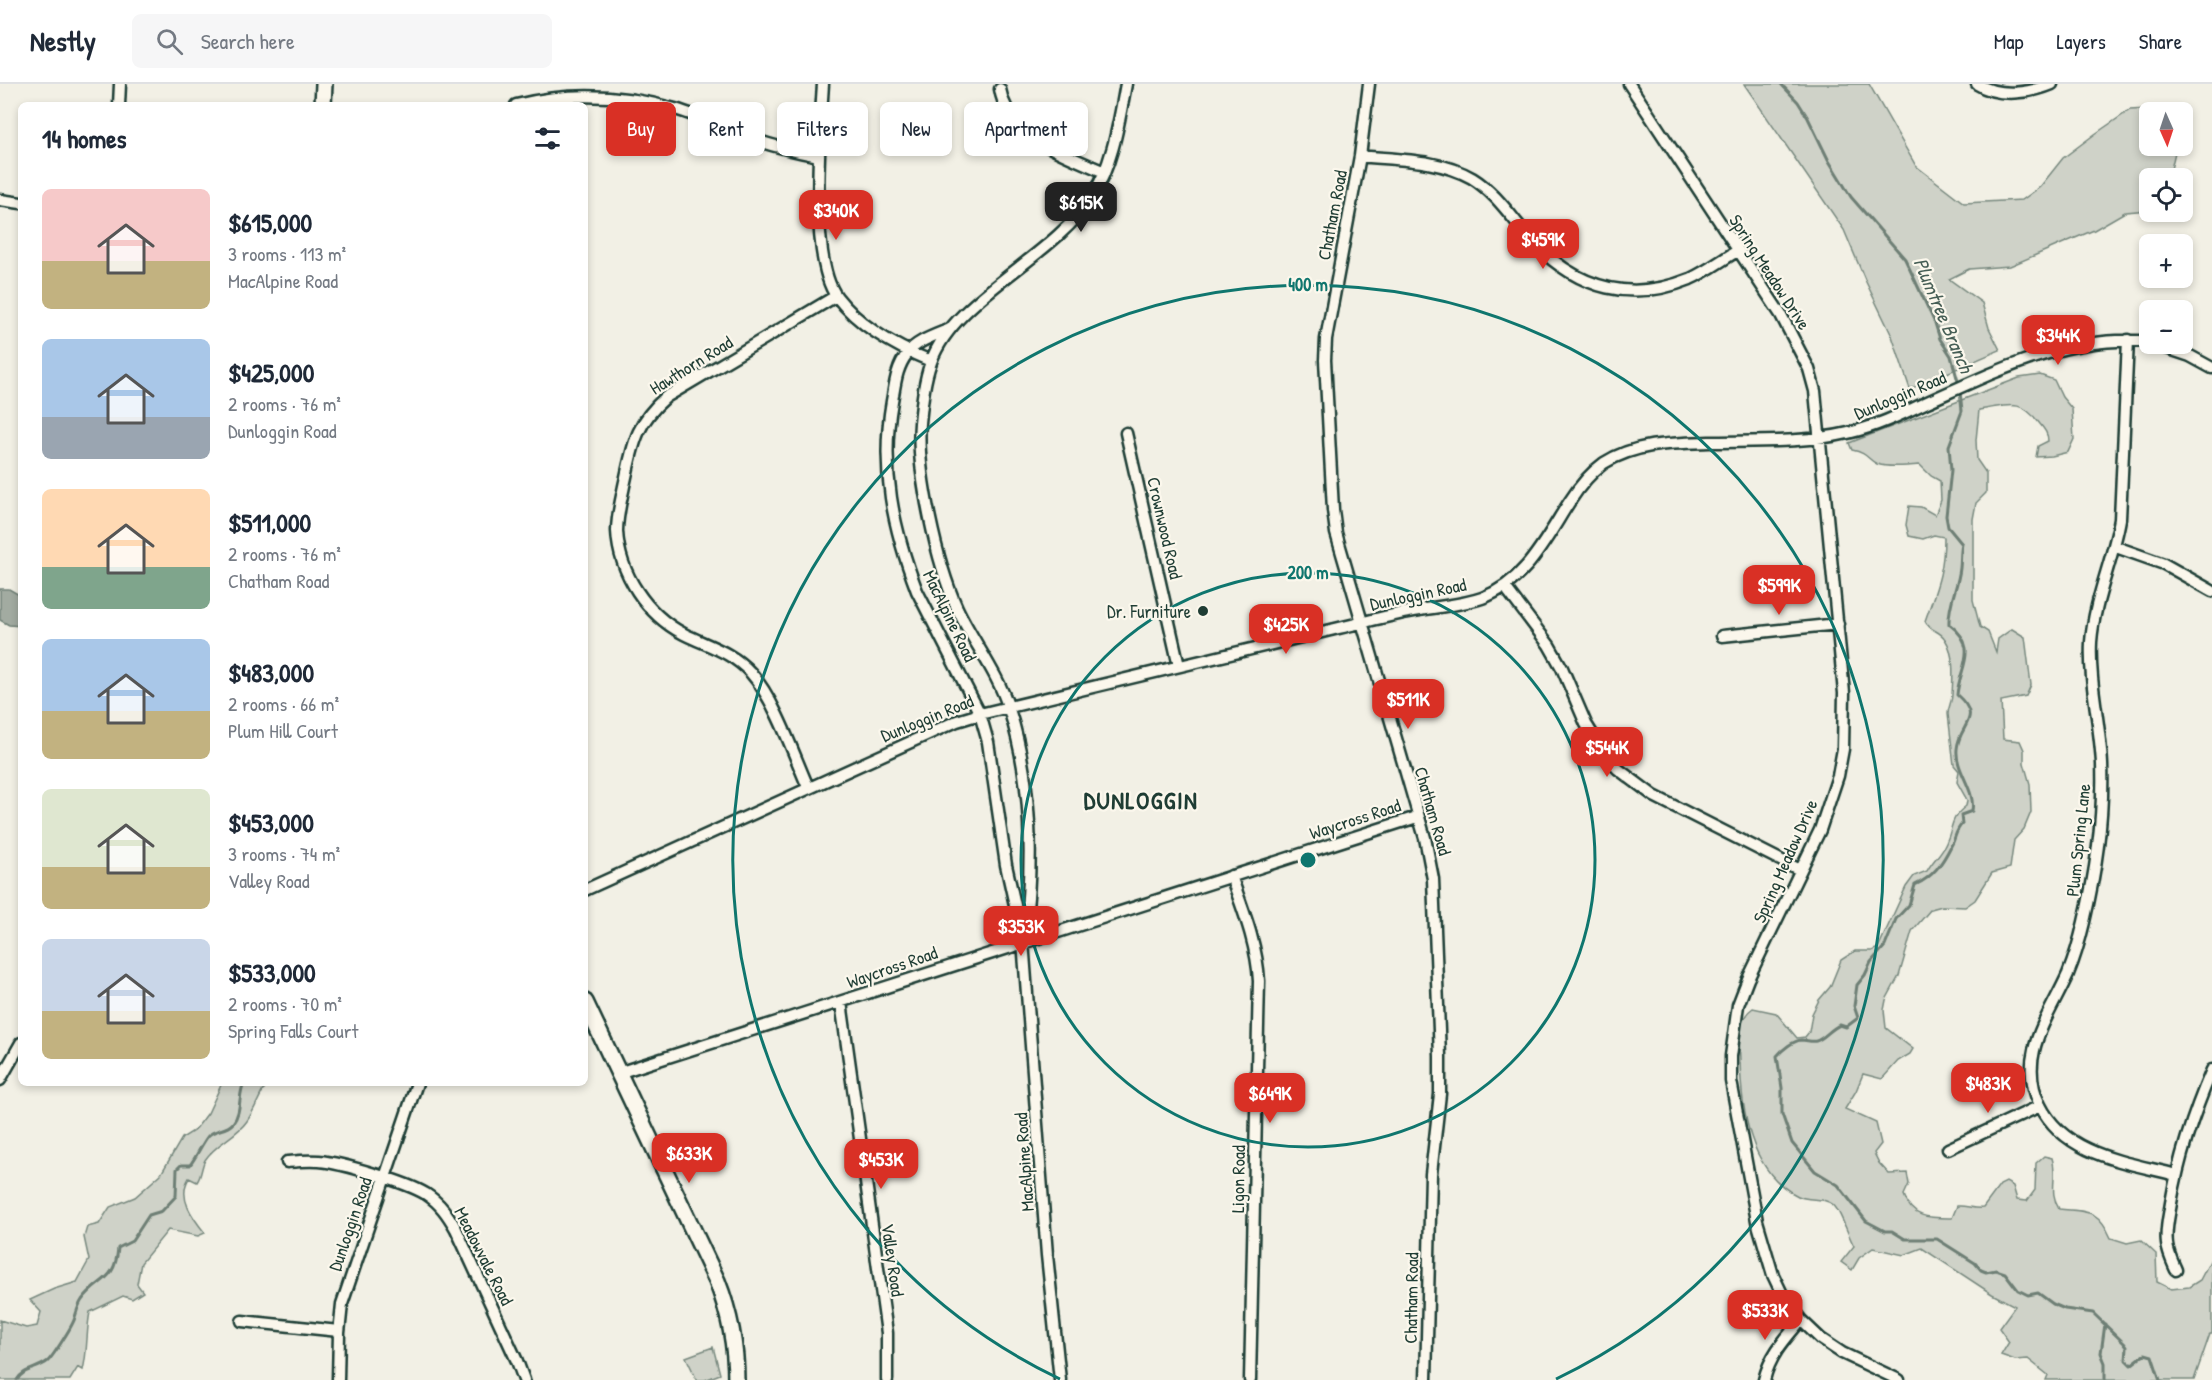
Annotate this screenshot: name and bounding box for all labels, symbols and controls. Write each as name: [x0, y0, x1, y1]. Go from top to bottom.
search box: [132, 14, 552, 68]
text: Nestly: [30, 22, 96, 60]
icon: search: [153, 25, 186, 58]
text: Search here: [201, 26, 295, 56]
text: Map: [1994, 27, 2023, 56]
text: Layers: [2056, 27, 2106, 56]
text: Share: [2139, 27, 2182, 56]
chip: Buy: [606, 102, 676, 156]
chip: Rent: [688, 102, 765, 156]
chip: Filters: [777, 102, 868, 156]
chip: New: [880, 102, 952, 156]
chip: Apartment: [964, 102, 1088, 156]
north arrow: [2139, 102, 2193, 156]
map controls: [2139, 102, 2193, 354]
text: 14 homes: [42, 121, 127, 156]
icon: filters: [531, 122, 564, 155]
street label: Chatham Road: [1311, 168, 1353, 262]
button: locate: [2139, 168, 2193, 222]
pin: $615K: [1039, 182, 1123, 233]
text: $615K: [1059, 188, 1103, 215]
pin: $340K: [794, 190, 878, 241]
text: $340K: [813, 196, 859, 223]
text: $615,000: [228, 205, 312, 240]
street label: Spring Meadow Drive: [1723, 210, 1817, 334]
icon: home: [90, 213, 162, 285]
pin: $459K: [1501, 219, 1585, 270]
text: $459K: [1521, 225, 1565, 252]
button: +: [2139, 234, 2193, 288]
text: 3 rooms · 113 m²: [228, 240, 346, 267]
water label: Plumtree Branch: [1908, 253, 1981, 378]
text: MacAlpine Road: [228, 267, 338, 294]
text: 400 m: [1288, 272, 1328, 297]
button: −: [2139, 300, 2193, 354]
pin: $344K: [2016, 315, 2100, 366]
text: $344K: [2036, 321, 2080, 348]
street label: Hawthorn Road: [645, 330, 737, 400]
text: $425,000: [228, 355, 314, 390]
icon: home: [90, 363, 162, 435]
street label: Dunloggin Road: [1850, 364, 1950, 426]
text: 2 rooms · 76 m²: [228, 390, 341, 417]
text: Dunloggin Road: [228, 417, 337, 444]
street label: Crownwood Road: [1141, 475, 1189, 581]
text: $511,000: [228, 505, 311, 540]
icon: home: [90, 513, 162, 585]
text: 2 rooms · 76 m²: [228, 540, 341, 567]
text: 200 m: [1288, 560, 1328, 585]
pin: $599K: [1737, 565, 1821, 616]
street label: MacAlpine Road: [917, 566, 983, 666]
text: Chatham Road: [228, 567, 329, 594]
text: $599K: [1757, 571, 1801, 598]
street label: Dunloggin Road: [1368, 572, 1468, 616]
place label: Dr. Furniture: [1107, 599, 1191, 624]
marker: Dr. Furniture: [1196, 604, 1210, 618]
pin: $425K: [1244, 604, 1328, 655]
text: $425K: [1263, 610, 1309, 637]
text: $483,000: [228, 655, 314, 690]
icon: home: [90, 663, 162, 735]
pin: $511K: [1366, 679, 1450, 730]
text: $511K: [1386, 685, 1430, 712]
street label: Dunloggin Road: [877, 688, 977, 748]
text: 2 rooms · 66 m²: [228, 690, 339, 717]
text: Plum Hill Court: [228, 717, 338, 744]
pin: $544K: [1565, 727, 1649, 778]
text: $544K: [1585, 733, 1629, 760]
street label: Chatham Road: [1408, 764, 1458, 858]
street label: Plum Spring Lane: [2060, 782, 2096, 898]
district label: DUNLOGGIN: [1084, 784, 1198, 816]
street label: Waycross Road: [1306, 793, 1404, 845]
street label: Spring Meadow Drive: [1747, 795, 1823, 927]
text: $453,000: [228, 805, 314, 840]
icon: home: [90, 813, 162, 885]
text: 3 rooms · 74 m²: [228, 840, 340, 867]
centre of rings: [1298, 850, 1318, 870]
text: Valley Road: [228, 867, 310, 894]
pin: $353K: [979, 906, 1063, 957]
text: $353K: [998, 912, 1044, 939]
street label: Waycross Road: [843, 940, 941, 994]
text: $533,000: [228, 955, 316, 990]
icon: home: [90, 963, 162, 1035]
text: 2 rooms · 70 m²: [228, 990, 342, 1017]
text: Spring Falls Court: [228, 1017, 358, 1044]
pin: $483K: [1946, 1063, 2030, 1114]
text: $483K: [1965, 1069, 2011, 1096]
pin: $649K: [1228, 1073, 1312, 1124]
text: $649K: [1248, 1079, 1292, 1106]
street label: MacAlpine Road: [1008, 1112, 1040, 1212]
pin: $633K: [647, 1133, 731, 1184]
text: $633K: [666, 1139, 712, 1166]
pin: $453K: [839, 1139, 923, 1190]
text: $453K: [858, 1145, 904, 1172]
street label: Ligon Road: [1225, 1145, 1251, 1213]
street label: Dunloggin Road: [322, 1174, 378, 1274]
street label: Meadowvale Road: [448, 1202, 520, 1310]
street label: Valley Road: [876, 1222, 910, 1298]
street label: Chatham Road: [1398, 1252, 1424, 1344]
pin: $533K: [1723, 1290, 1807, 1341]
text: $533K: [1742, 1296, 1788, 1323]

